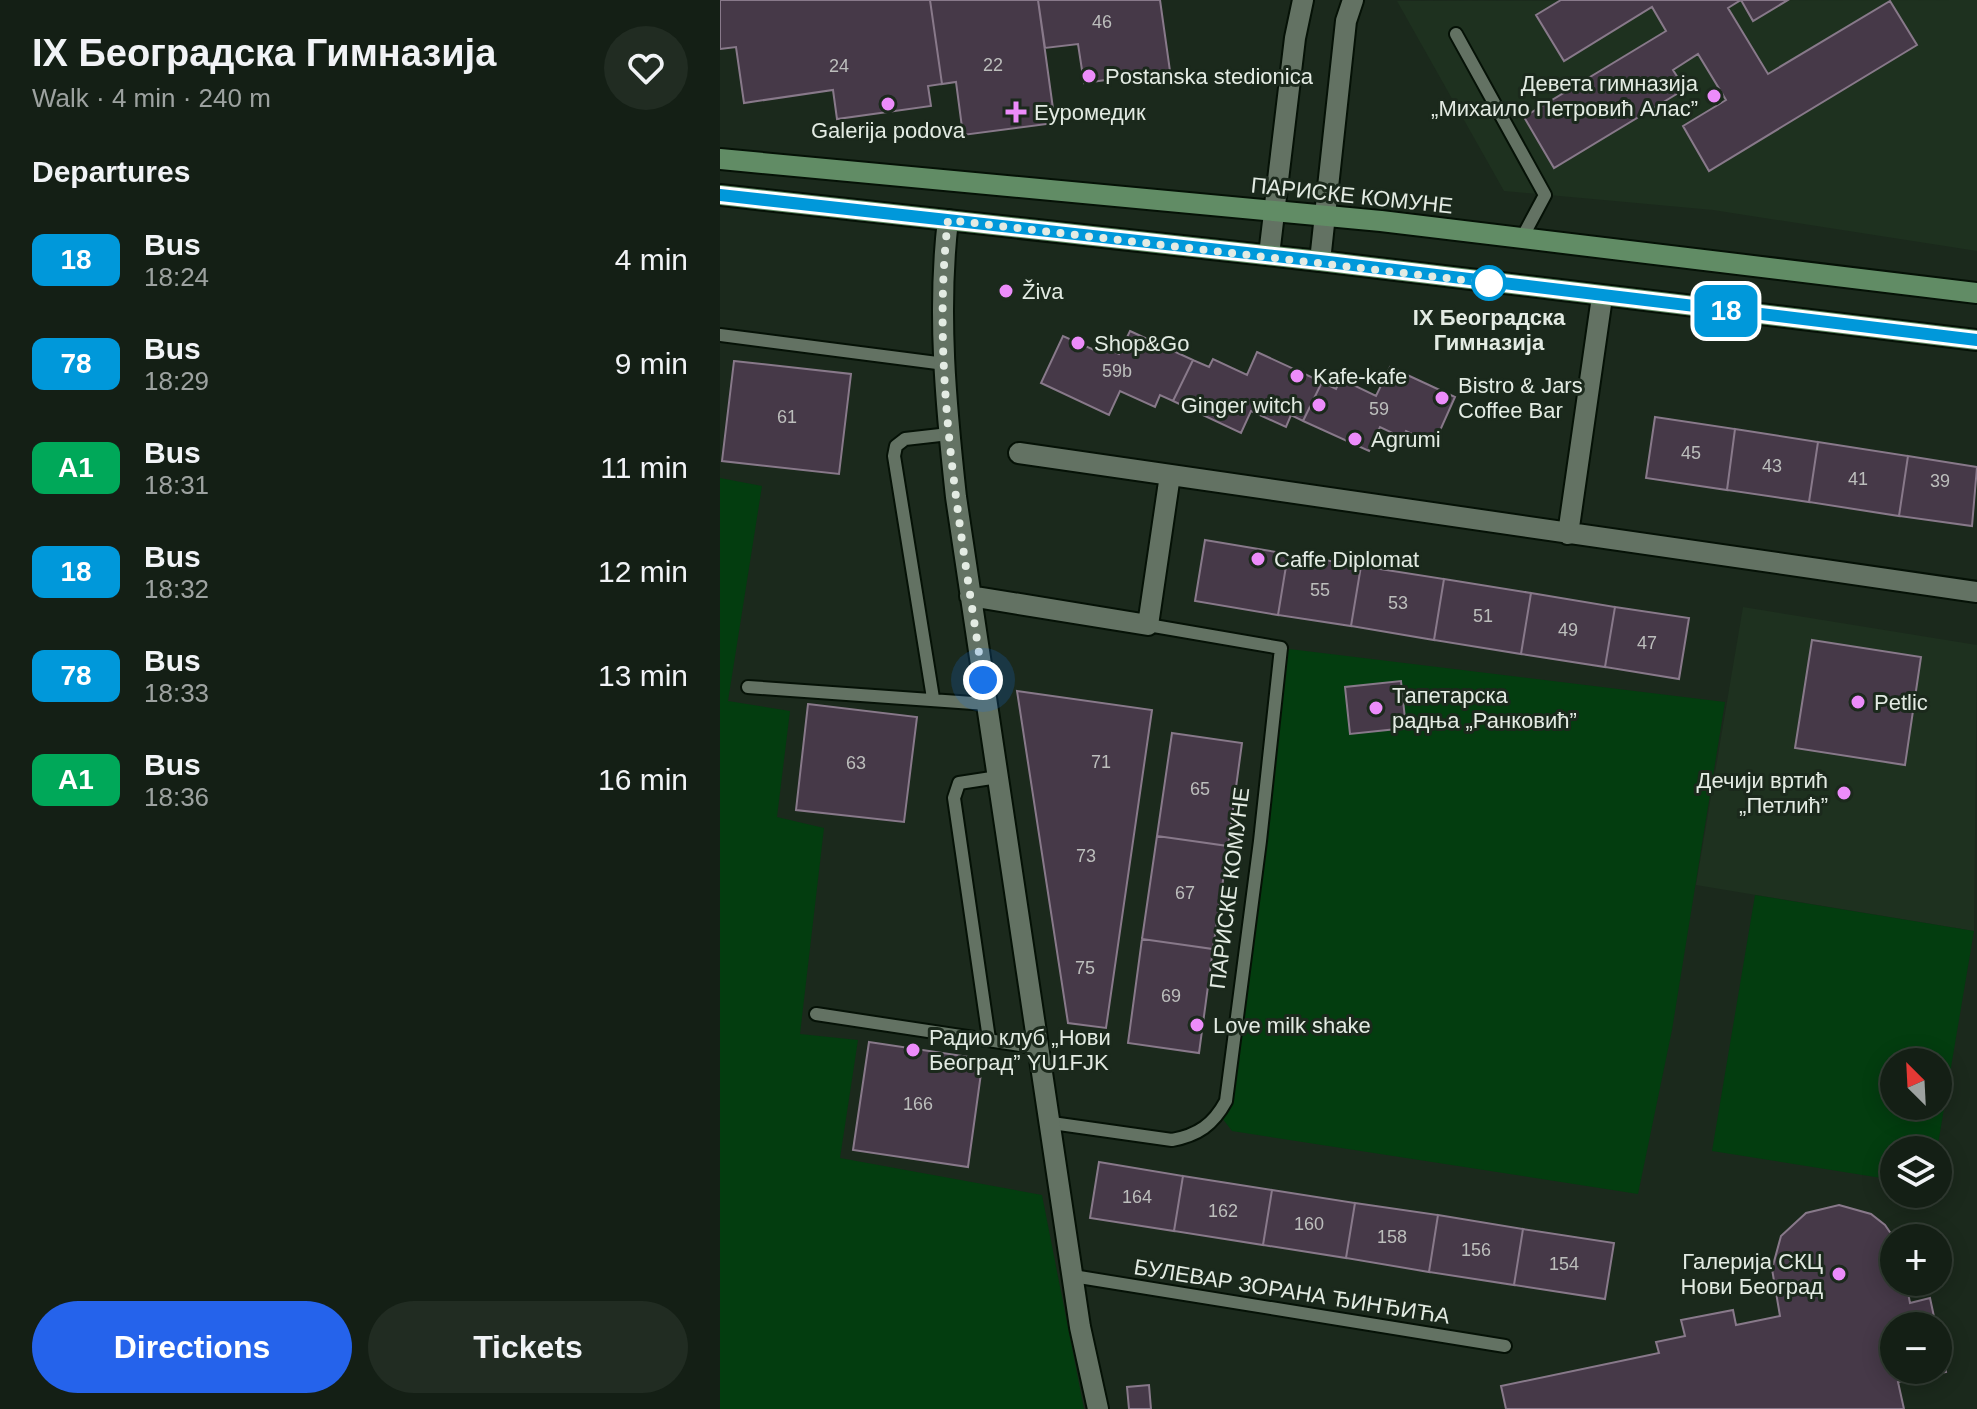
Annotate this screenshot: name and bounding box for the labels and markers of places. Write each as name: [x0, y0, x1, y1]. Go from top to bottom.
place label: Postanska stedionica: [1105, 64, 1314, 89]
marker: Postanska stedionica: [1080, 67, 1098, 85]
place label: Девета гимназија „Михаило Петровић Алас”: [1431, 71, 1699, 121]
marker: Девета гимназија „Михаило Петровић Алас”: [1705, 87, 1723, 105]
marker: Galerija podova: [879, 95, 897, 113]
place label: Еуромедик: [1034, 100, 1146, 125]
marker: Еуромедик: [1005, 101, 1027, 123]
place label: Galerija podova: [811, 118, 966, 143]
marker: IX Београдска Гимназија: [1472, 266, 1506, 300]
place label: Živa: [1022, 279, 1064, 304]
marker: Živa: [997, 282, 1015, 300]
place label: IX Београдска Гимназија: [1413, 305, 1566, 355]
place label: Shop&Go: [1094, 331, 1189, 356]
marker: Shop&Go: [1069, 334, 1087, 352]
place label: Kafe-kafe: [1313, 364, 1407, 389]
marker: Kafe-kafe: [1288, 367, 1306, 385]
place label: Bistro & Jars Coffee Bar: [1458, 373, 1583, 423]
marker: Bistro & Jars Coffee Bar: [1433, 389, 1451, 407]
place label: Ginger witch: [1181, 393, 1303, 418]
marker: Ginger witch: [1310, 396, 1328, 414]
place label: Agrumi: [1371, 427, 1441, 452]
marker: Agrumi: [1346, 430, 1364, 448]
place label: Caffe Diplomat: [1274, 547, 1419, 572]
marker: Caffe Diplomat: [1249, 550, 1267, 568]
place label: Тапетарска радња „Ранковић”: [1392, 683, 1577, 733]
place label: Petlic: [1874, 690, 1928, 715]
marker: Petlic: [1849, 693, 1867, 711]
marker: Тапетарска радња „Ранковић”: [1367, 699, 1385, 717]
place label: Дечији вртић „Петлић”: [1697, 768, 1828, 818]
marker: Дечији вртић „Петлић”: [1835, 784, 1853, 802]
place label: Love milk shake: [1213, 1013, 1371, 1038]
marker: Love milk shake: [1188, 1016, 1206, 1034]
place label: Радио клуб „Нови Београд” YU1FJK: [929, 1025, 1111, 1075]
marker: Радио клуб „Нови Београд” YU1FJK: [904, 1041, 922, 1059]
place label: Галерија СКЦ Нови Београд: [1681, 1249, 1823, 1299]
marker: Галерија СКЦ Нови Београд: [1830, 1265, 1848, 1283]

